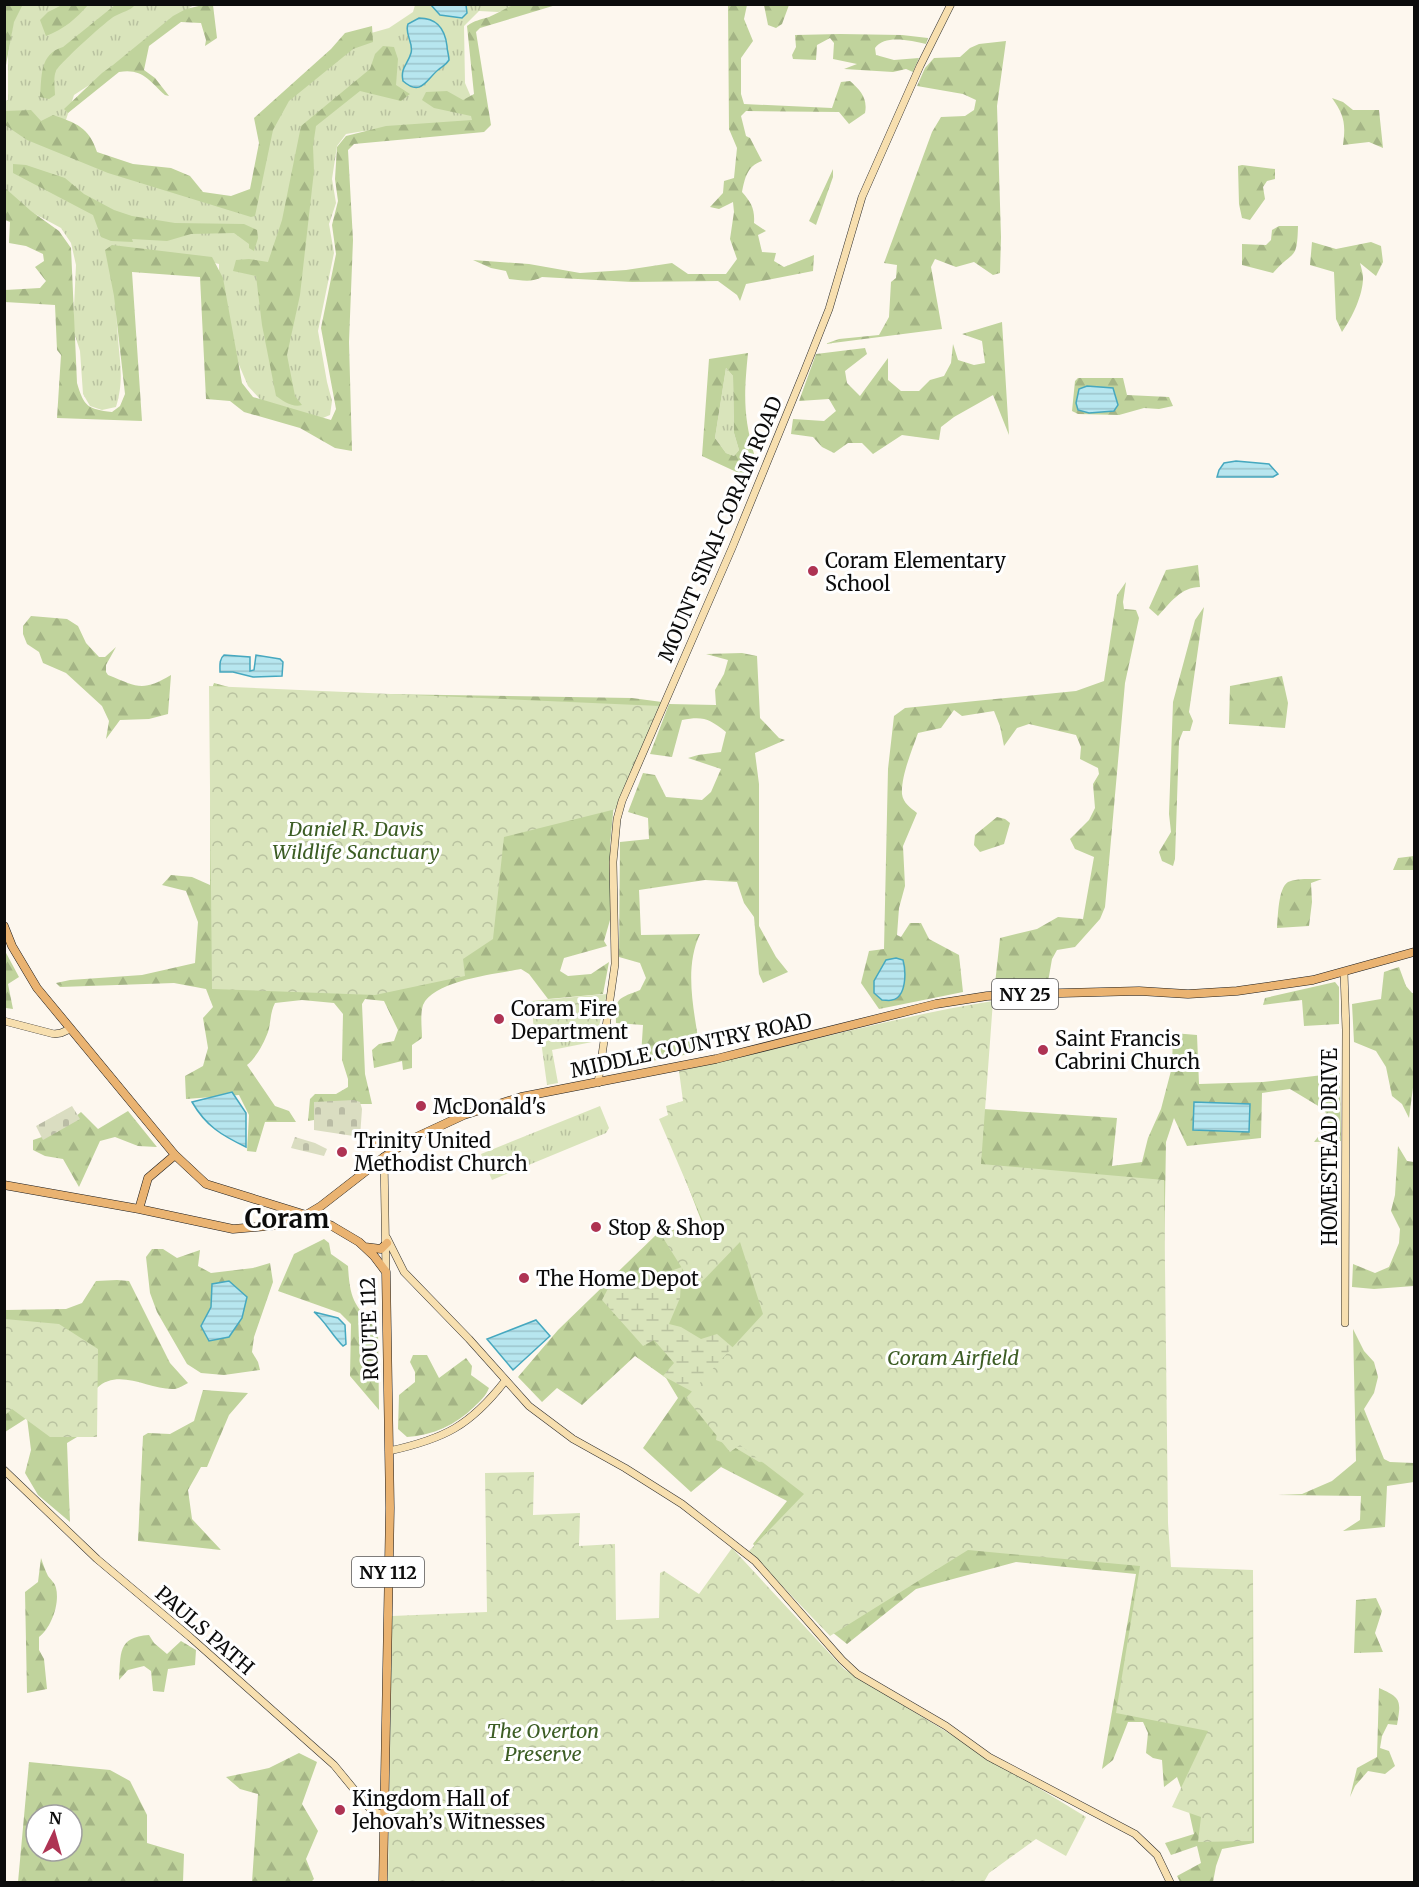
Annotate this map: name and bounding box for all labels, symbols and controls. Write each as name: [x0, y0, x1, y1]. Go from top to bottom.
street label: MOUNT SINAI-CORAM ROAD: [653, 392, 787, 666]
place label: Coram Elementary School: [825, 548, 1006, 596]
marker: Coram Elementary School: [806, 564, 820, 578]
park label: Daniel R. Davis Wildlife Sanctuary: [272, 816, 440, 864]
road number: NY 25: [992, 979, 1058, 1009]
place label: Coram Fire Department: [511, 996, 628, 1044]
street label: MIDDLE COUNTRY ROAD: [568, 1007, 814, 1083]
marker: Coram Fire Department: [492, 1012, 506, 1026]
place label: Saint Francis Cabrini Church: [1055, 1026, 1200, 1074]
marker: Saint Francis Cabrini Church: [1036, 1043, 1050, 1057]
street label: HOMESTEAD DRIVE: [1317, 1048, 1342, 1246]
place label: McDonald's: [433, 1094, 546, 1119]
marker: McDonald's: [414, 1099, 428, 1113]
place label: Trinity United Methodist Church: [354, 1128, 528, 1176]
marker: Trinity United Methodist Church: [335, 1145, 349, 1159]
district label: Coram: [245, 1202, 329, 1235]
place label: Stop & Shop: [608, 1215, 725, 1240]
marker: Stop & Shop: [589, 1220, 603, 1234]
place label: The Home Depot: [536, 1266, 699, 1291]
marker: The Home Depot: [517, 1271, 531, 1285]
street label: ROUTE 112: [355, 1277, 383, 1381]
park label: Coram Airfield: [887, 1345, 1019, 1370]
road number: NY 112: [352, 1557, 424, 1587]
street label: PAULS PATH: [150, 1580, 260, 1680]
park label: The Overton Preserve: [487, 1718, 599, 1766]
place label: Kingdom Hall of Jehovah’s Witnesses: [351, 1786, 545, 1834]
north arrow: [24, 1803, 84, 1863]
marker: Kingdom Hall of Jehovah’s Witnesses: [333, 1803, 347, 1817]
text: N: [48, 1808, 63, 1829]

